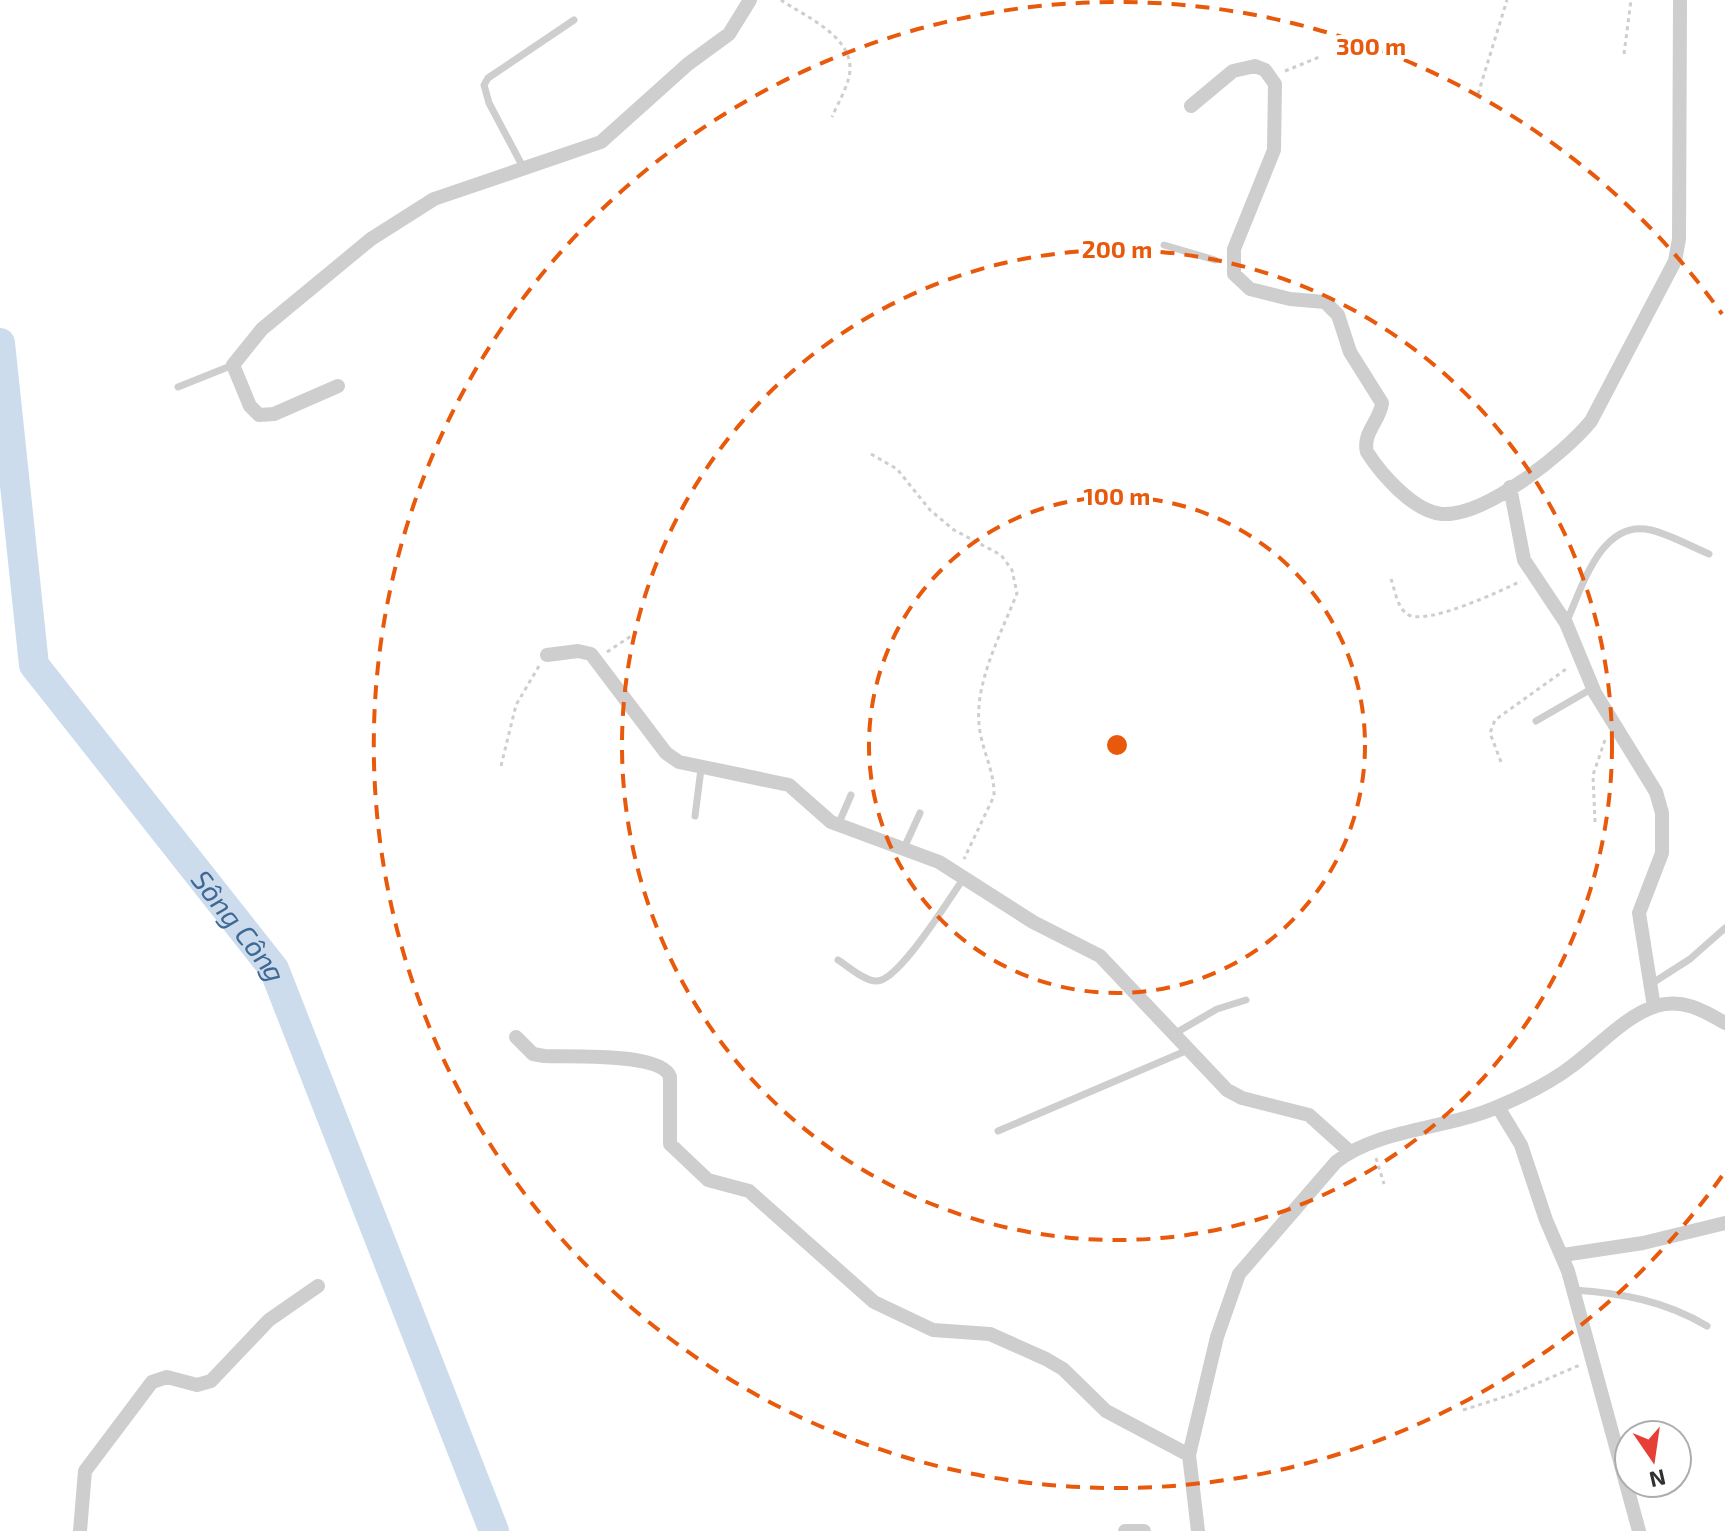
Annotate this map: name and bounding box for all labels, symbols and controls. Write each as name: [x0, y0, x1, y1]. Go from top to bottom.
text: 300 m: [1336, 31, 1406, 60]
text: 200 m: [1082, 234, 1152, 263]
text: 100 m: [1084, 481, 1150, 510]
centre of rings: [1103, 731, 1131, 759]
water label: Sông Công: [185, 863, 294, 986]
north arrow: [1613, 1419, 1693, 1499]
text: N: [1647, 1465, 1668, 1494]

